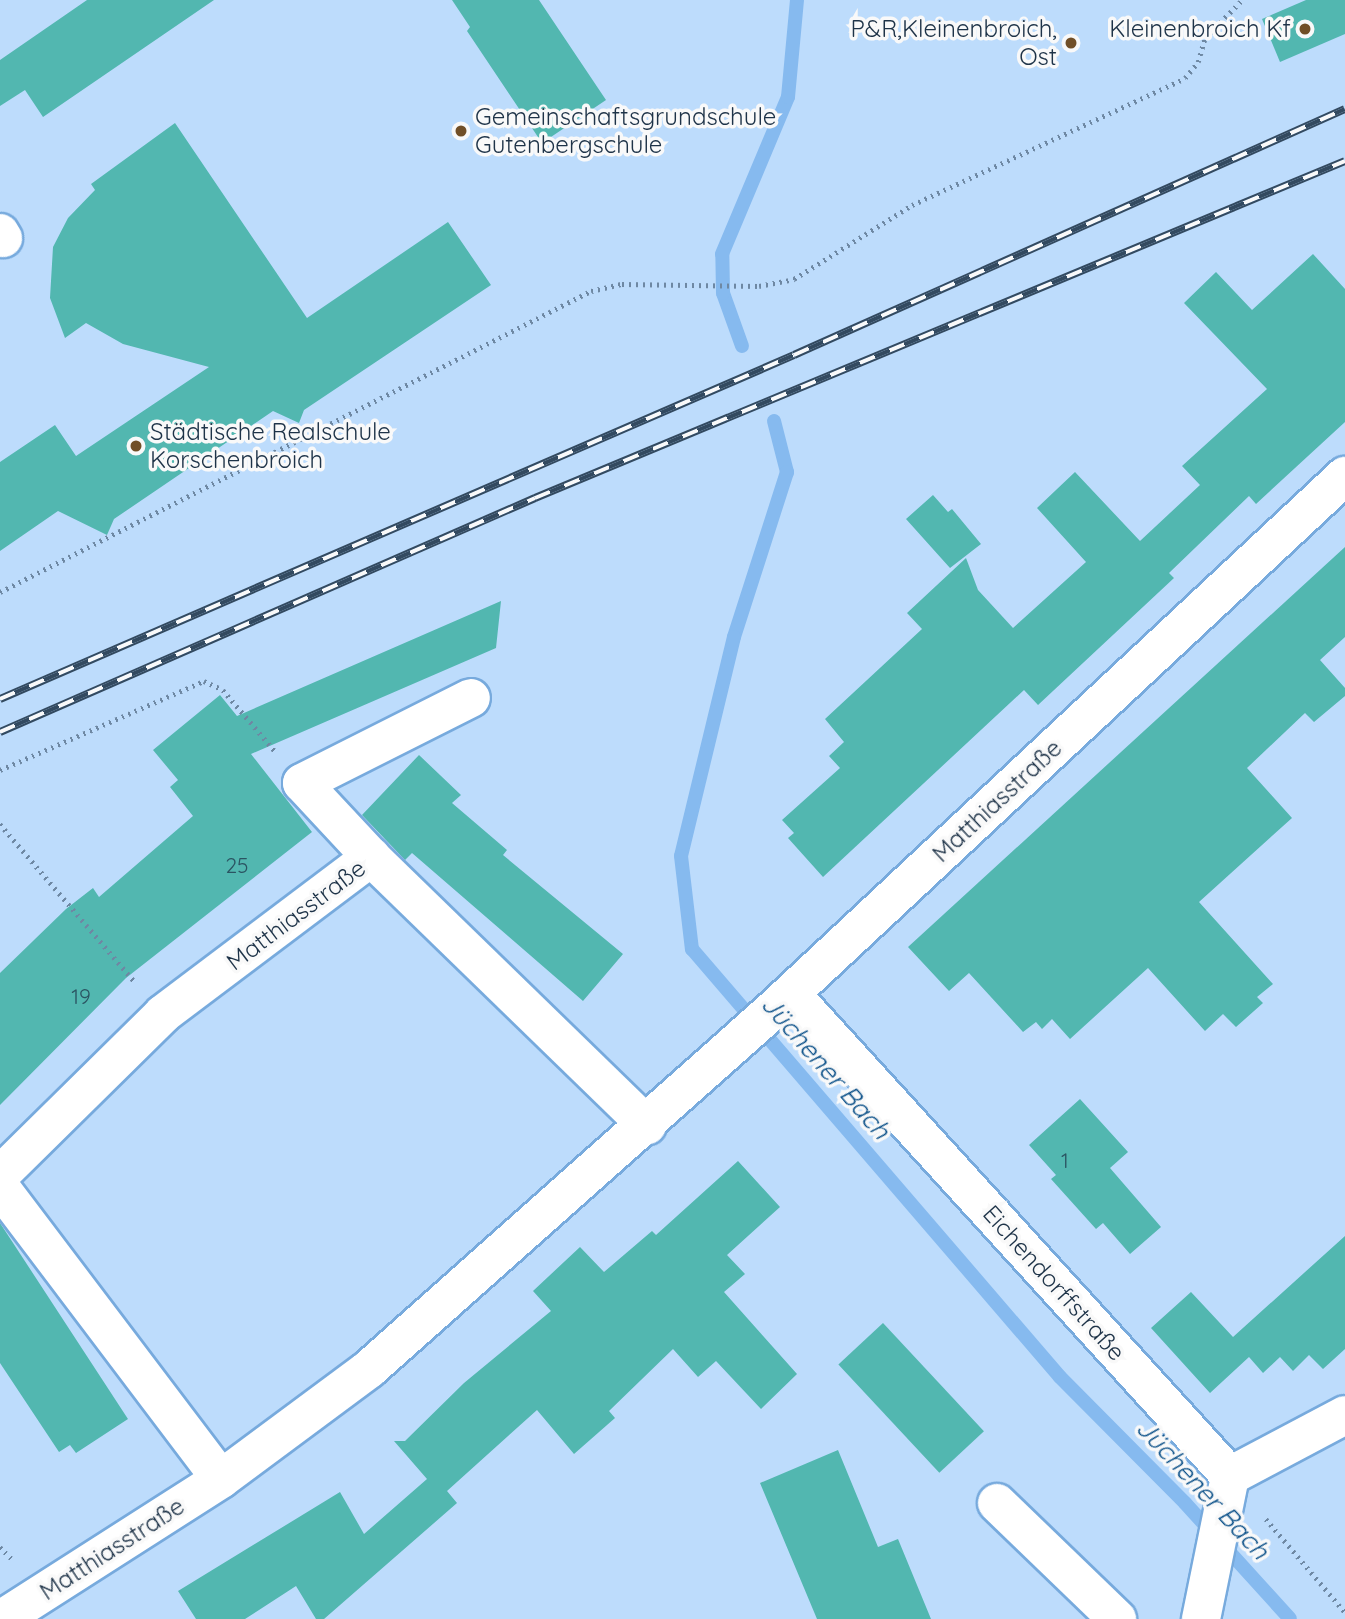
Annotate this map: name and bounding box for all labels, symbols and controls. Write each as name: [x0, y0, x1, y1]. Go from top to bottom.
place label: P&R,Kleinenbroich, Ost: [851, 15, 1057, 71]
place label: Kleinenbroich Kf: [1109, 15, 1291, 43]
marker: Kleinenbroich Kf: [1297, 21, 1313, 37]
marker: P&R,Kleinenbroich, Ost: [1063, 35, 1079, 51]
place label: Gemeinschaftsgrundschule Gutenbergschule: [475, 103, 776, 159]
marker: Gemeinschaftsgrundschule Gutenbergschule: [453, 123, 469, 139]
place label: Städtische Realschule Korschenbroich: [150, 418, 391, 474]
marker: Städtische Realschule Korschenbroich: [128, 438, 144, 454]
street label: Matthiasstraße: [926, 734, 1068, 868]
house number: 25: [225, 852, 249, 878]
street label: Matthiasstraße: [221, 853, 371, 977]
house number: 19: [71, 983, 91, 1009]
water label: Jüchener Bach: [755, 989, 897, 1145]
house number: 1: [1061, 1147, 1069, 1173]
street label: Eichendorffstraße: [977, 1199, 1131, 1367]
water label: Jüchener Bach: [1130, 1412, 1276, 1566]
street label: Matthiasstraße: [34, 1492, 190, 1606]

